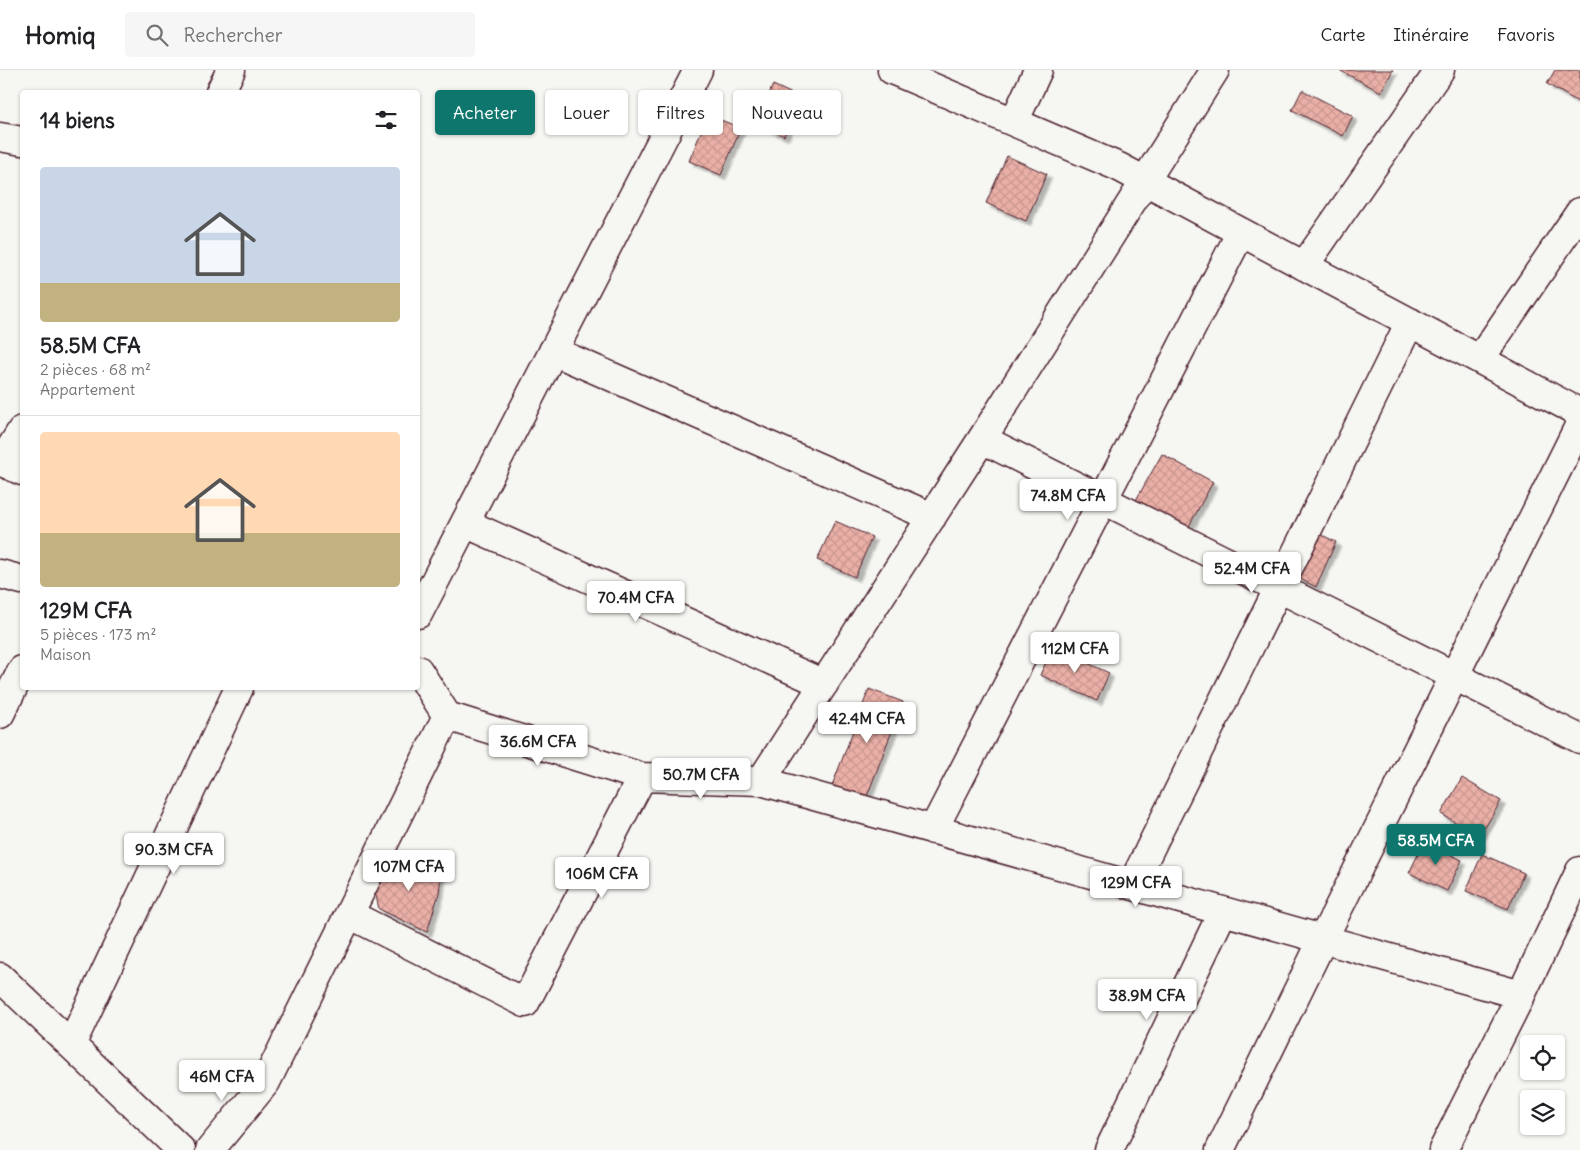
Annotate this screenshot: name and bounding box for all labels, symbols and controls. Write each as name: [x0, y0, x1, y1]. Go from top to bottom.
search box: [125, 12, 475, 57]
text: Homiq: [25, 20, 95, 50]
icon: search: [143, 21, 171, 49]
text: Rechercher: [183, 23, 282, 47]
text: Carte: [1320, 23, 1365, 46]
text: Itinéraire: [1393, 23, 1469, 46]
text: Favoris: [1497, 23, 1555, 46]
chip: Acheter: [435, 90, 535, 135]
chip: Louer: [545, 90, 628, 135]
chip: Filtres: [638, 90, 723, 135]
chip: Nouveau: [733, 90, 841, 135]
icon: filters: [372, 106, 400, 134]
text: 14 biens: [40, 107, 115, 134]
icon: home: [175, 199, 265, 289]
text: 58.5M CFA: [40, 332, 141, 359]
text: 2 pièces · 68 m²: [40, 359, 151, 379]
text: Appartement: [40, 379, 135, 399]
icon: home: [175, 465, 265, 555]
pin: 74.8M CFA: [1011, 478, 1125, 521]
text: 74.8M CFA: [1030, 485, 1106, 505]
pin: 52.4M CFA: [1195, 552, 1309, 594]
text: 52.4M CFA: [1214, 558, 1290, 578]
pin: 70.4M CFA: [579, 580, 693, 623]
text: 70.4M CFA: [598, 587, 674, 607]
text: 129M CFA: [40, 597, 132, 624]
text: 5 pièces · 173 m²: [40, 624, 156, 644]
pin: 112M CFA: [1023, 632, 1127, 674]
text: 112M CFA: [1041, 638, 1109, 658]
text: Maison: [40, 644, 91, 664]
pin: 42.4M CFA: [810, 702, 924, 744]
text: 42.4M CFA: [829, 708, 905, 728]
pin: 36.6M CFA: [481, 724, 595, 767]
text: 36.6M CFA: [500, 731, 576, 751]
pin: 50.7M CFA: [644, 758, 758, 800]
text: 50.7M CFA: [663, 764, 739, 784]
pin: 58.5M CFA: [1379, 824, 1493, 866]
text: 58.5M CFA: [1398, 830, 1474, 850]
pin: 90.3M CFA: [117, 832, 231, 875]
text: 90.3M CFA: [135, 839, 213, 859]
pin: 107M CFA: [357, 850, 461, 892]
text: 107M CFA: [374, 856, 444, 876]
pin: 106M CFA: [550, 856, 654, 899]
text: 106M CFA: [566, 863, 638, 883]
pin: 129M CFA: [1084, 866, 1188, 908]
text: 129M CFA: [1101, 872, 1171, 892]
pin: 38.9M CFA: [1090, 978, 1204, 1021]
text: 38.9M CFA: [1109, 985, 1185, 1005]
map controls: [1520, 1035, 1565, 1135]
button: locate: [1520, 1035, 1565, 1080]
pin: 46M CFA: [176, 1060, 268, 1102]
text: 46M CFA: [190, 1066, 254, 1086]
button: layers: [1520, 1090, 1565, 1135]

